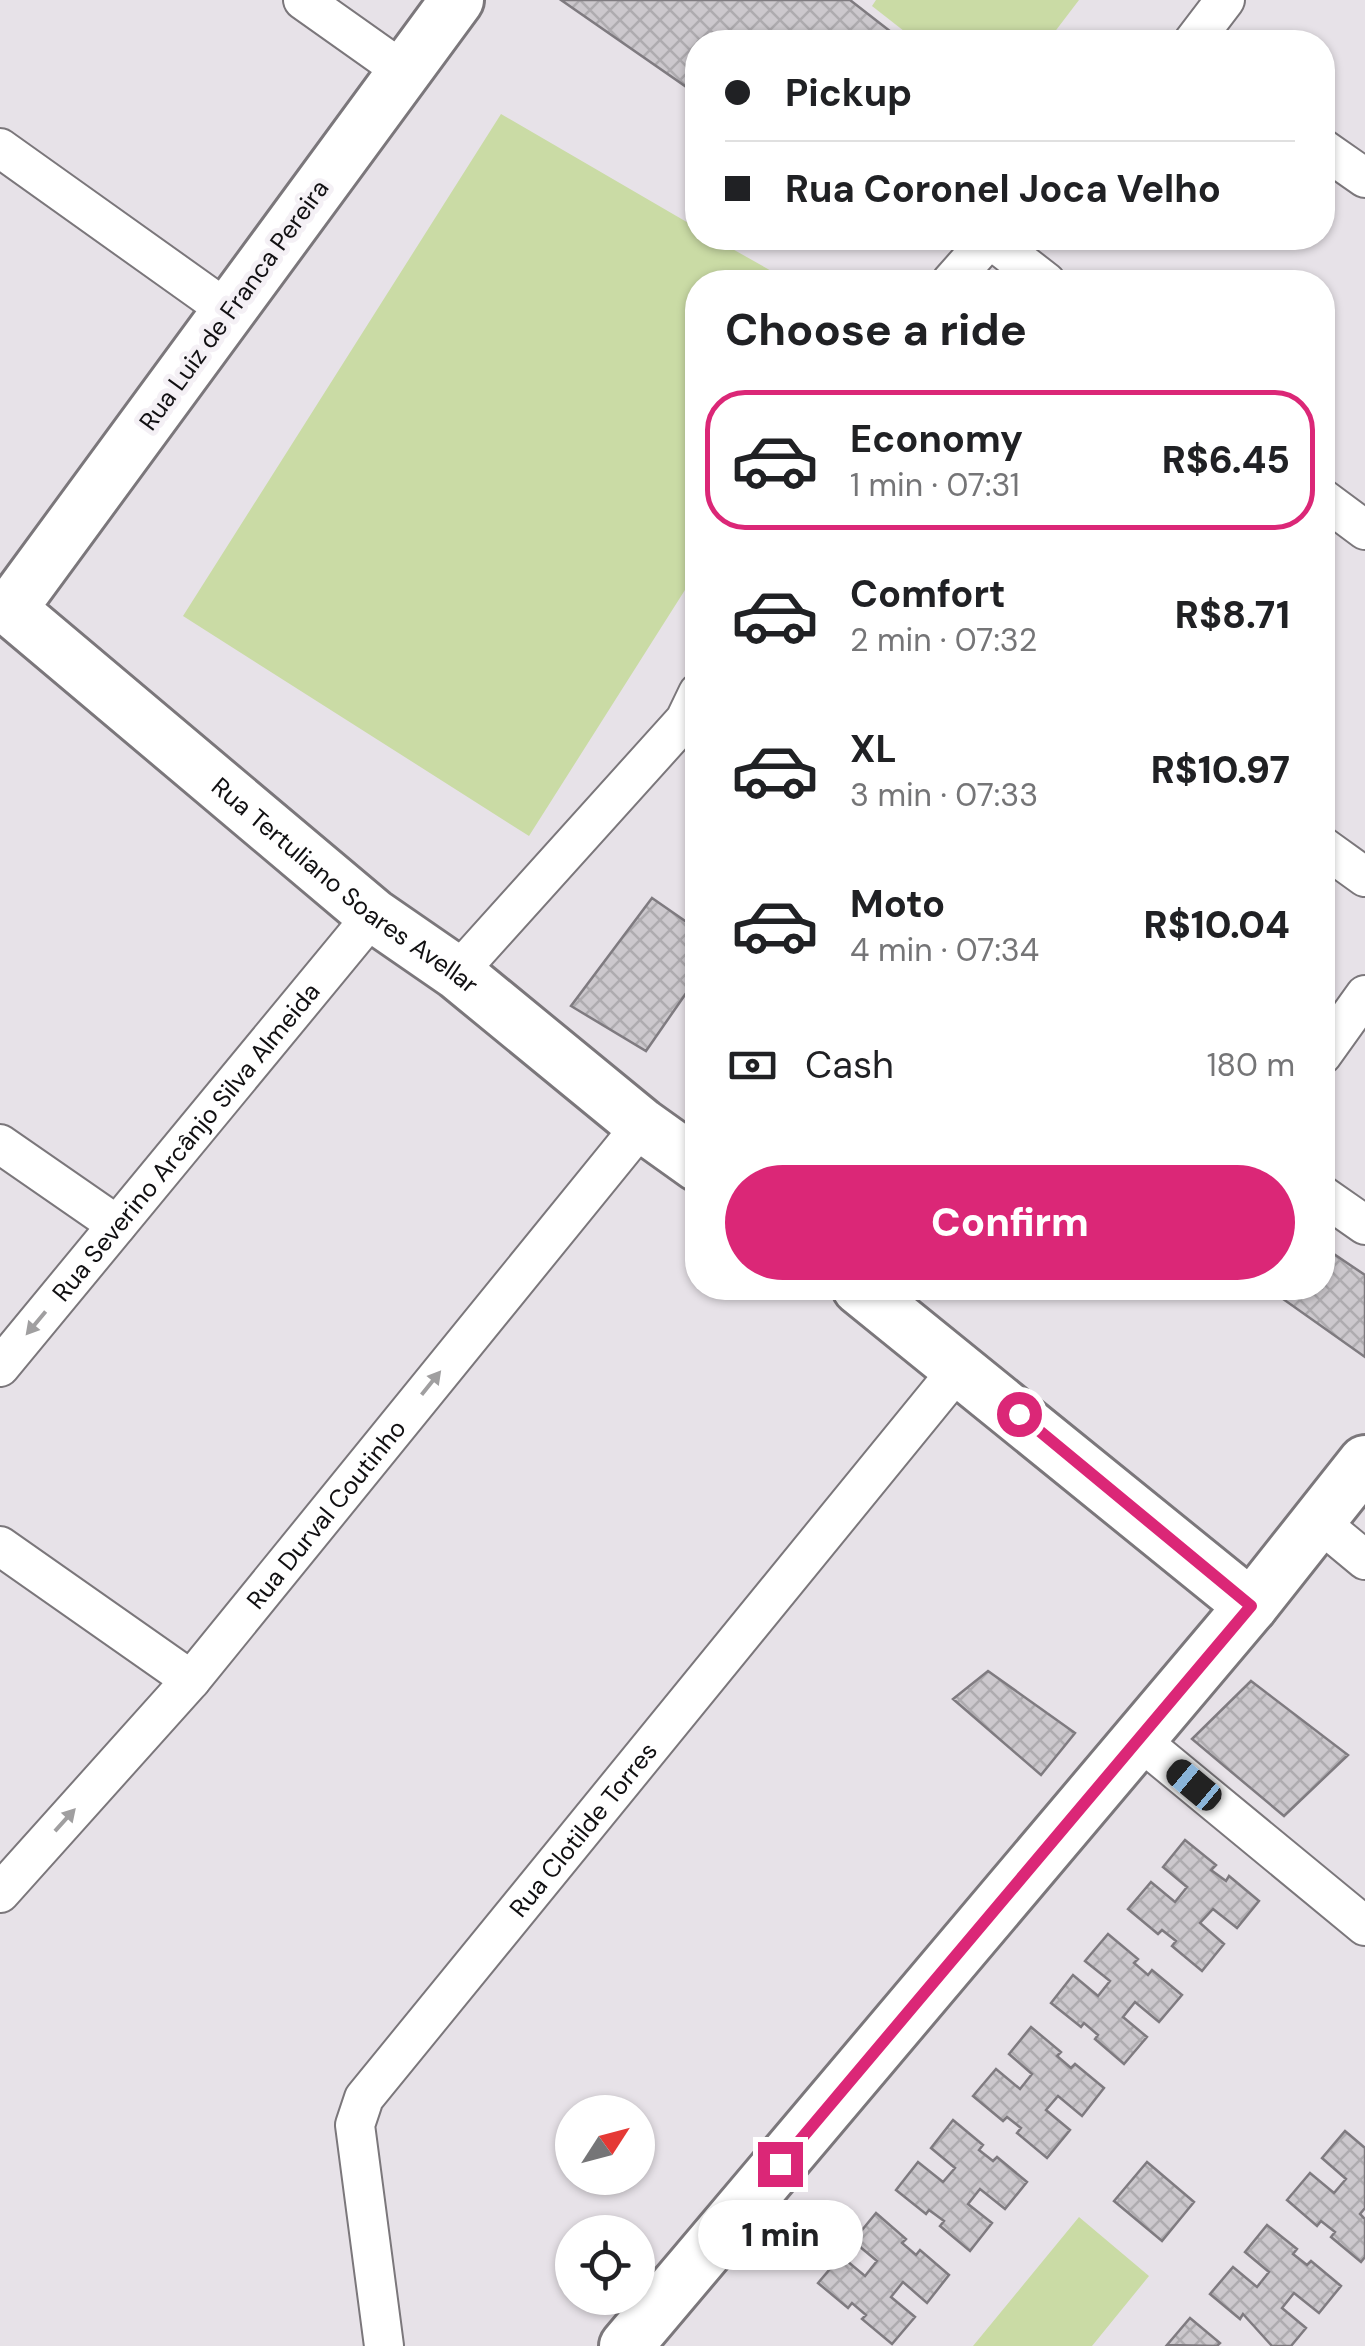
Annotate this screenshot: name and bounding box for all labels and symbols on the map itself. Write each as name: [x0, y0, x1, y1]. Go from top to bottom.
street label: Rua Luiz de Franca Pereira: [132, 173, 336, 437]
street label: Rua Tertuliano Soares Avellar: [205, 770, 485, 1001]
street label: Rua Severino Arcânjo Silva Almeida: [45, 976, 327, 1308]
one-way arrow: [26, 1311, 47, 1336]
one-way arrow: [420, 1371, 441, 1396]
route start: [997, 1392, 1042, 1437]
street label: Rua Durval Coutinho: [239, 1412, 413, 1616]
street label: Rua Clotilde Torres: [502, 1735, 664, 1924]
car: [1161, 1754, 1227, 1816]
one-way arrow: [53, 1808, 76, 1832]
north arrow: [555, 2095, 655, 2195]
route end: [758, 2142, 803, 2187]
callout: 1 min: [698, 2199, 862, 2269]

